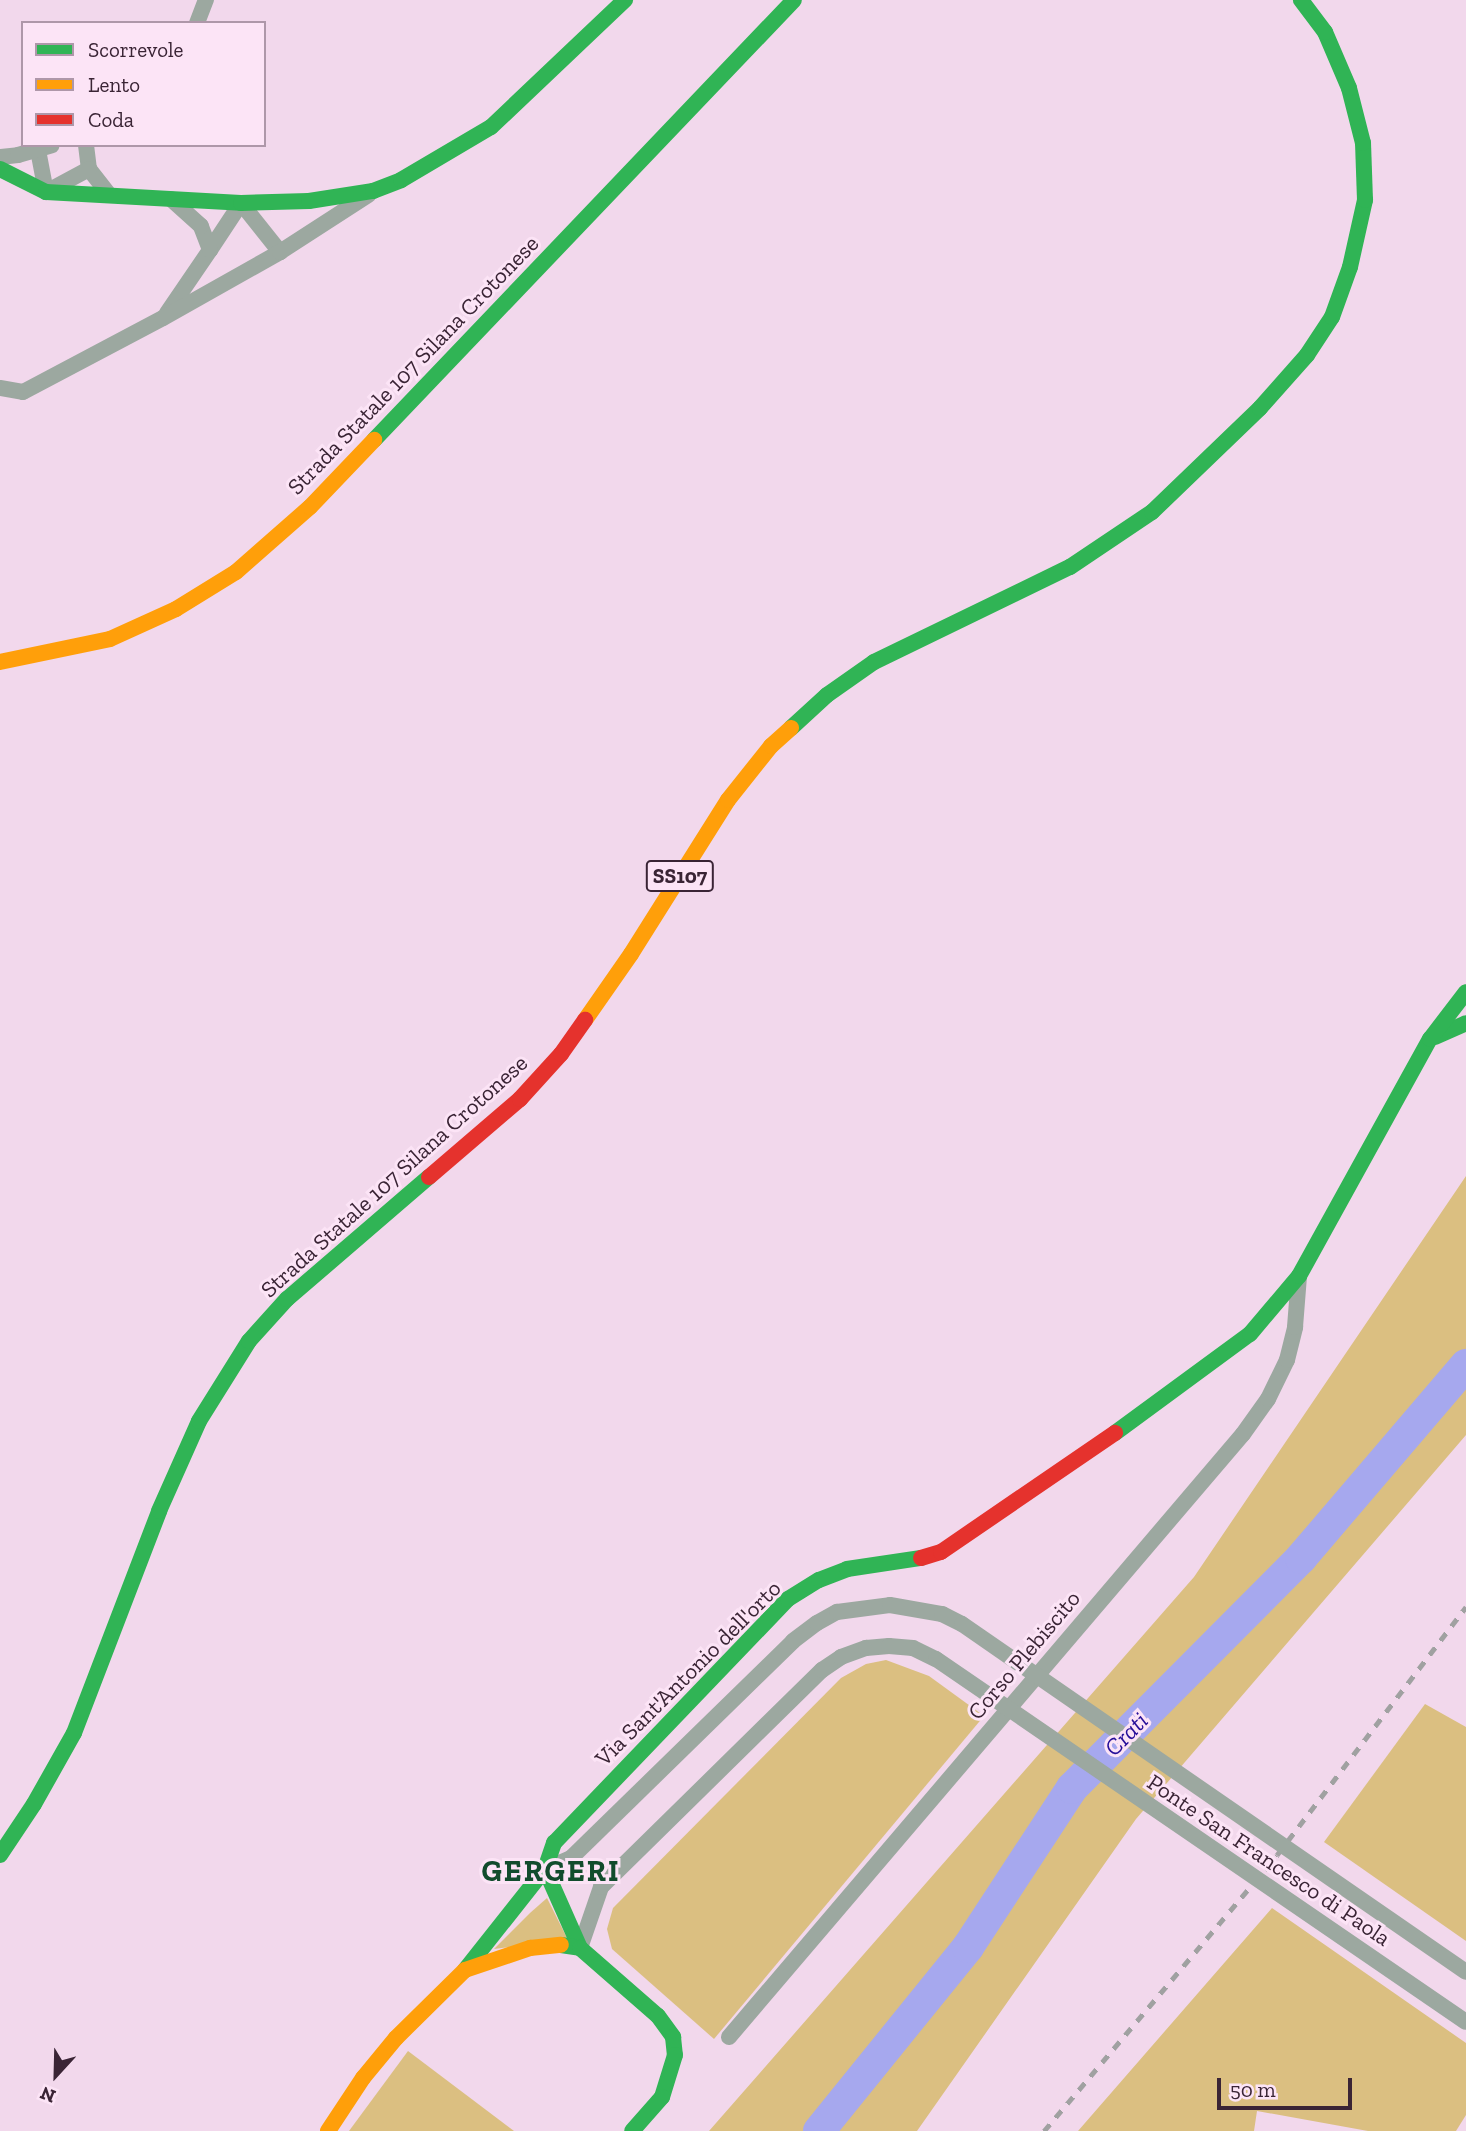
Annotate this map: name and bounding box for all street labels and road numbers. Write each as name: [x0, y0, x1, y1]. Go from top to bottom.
street label: Strada Statale 107 Silana Crotonese: [282, 230, 544, 500]
road number: SS107: [645, 858, 715, 894]
street label: Strada Statale 107 Silana Crotonese: [255, 1049, 533, 1303]
street label: Via Sant'Antonio dell'orto: [589, 1574, 787, 1772]
street label: Corso Plebiscito: [962, 1585, 1086, 1725]
street label: Ponte San Francesco di Paola: [1142, 1768, 1396, 1952]

